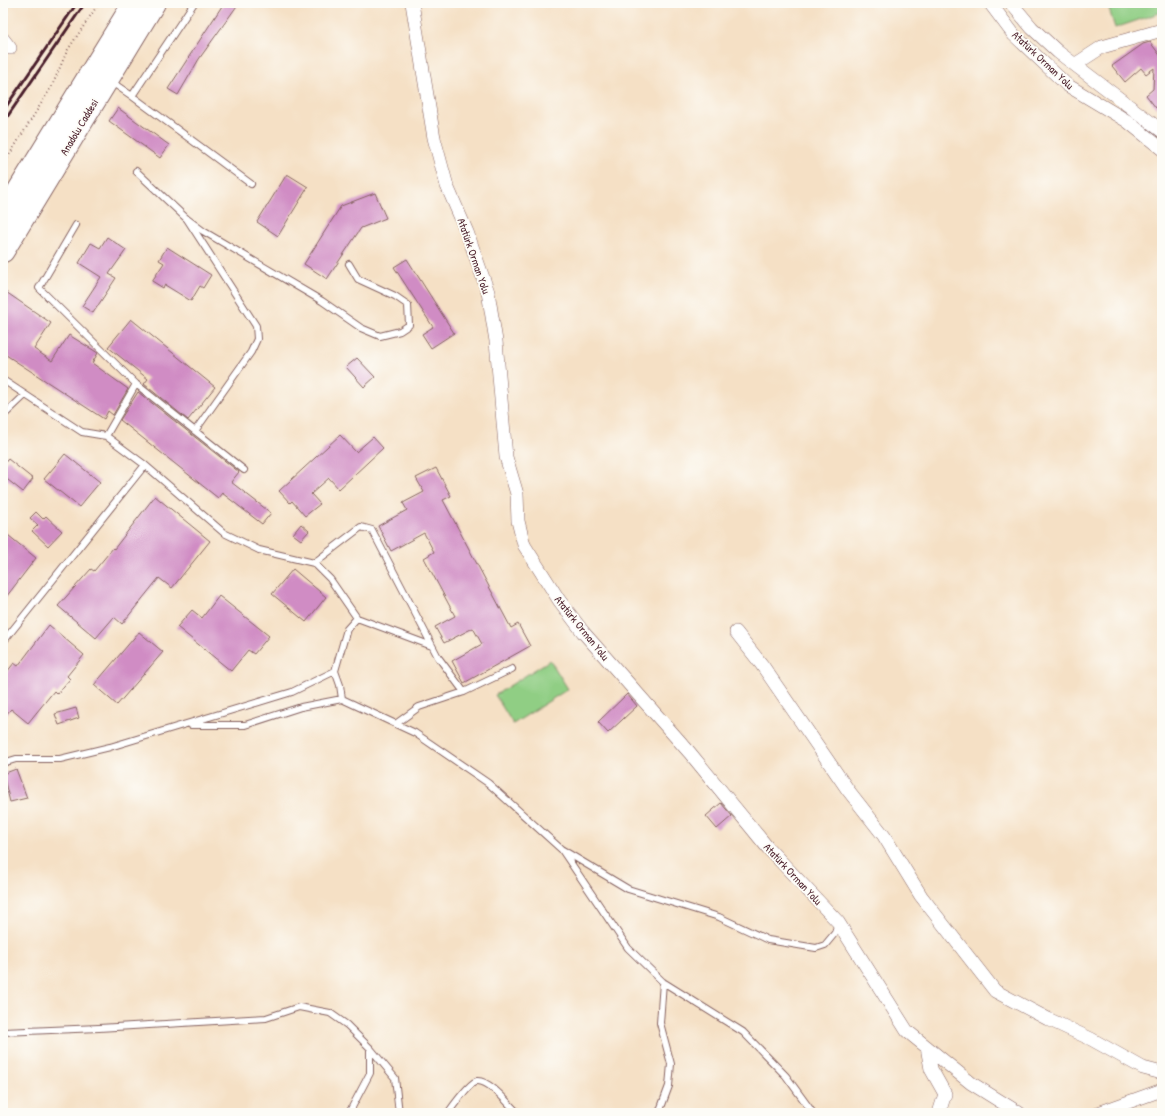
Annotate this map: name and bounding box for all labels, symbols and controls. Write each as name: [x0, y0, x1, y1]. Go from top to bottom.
street label: Atatürk Orman Yolu: [1009, 28, 1077, 93]
street label: Anadolu Caddesi: [57, 96, 101, 158]
street label: Atatürk Orman Yolu: [454, 216, 494, 296]
street label: Atatürk Orman Yolu: [552, 593, 613, 664]
street label: Atatürk Orman Yolu: [761, 840, 826, 908]

